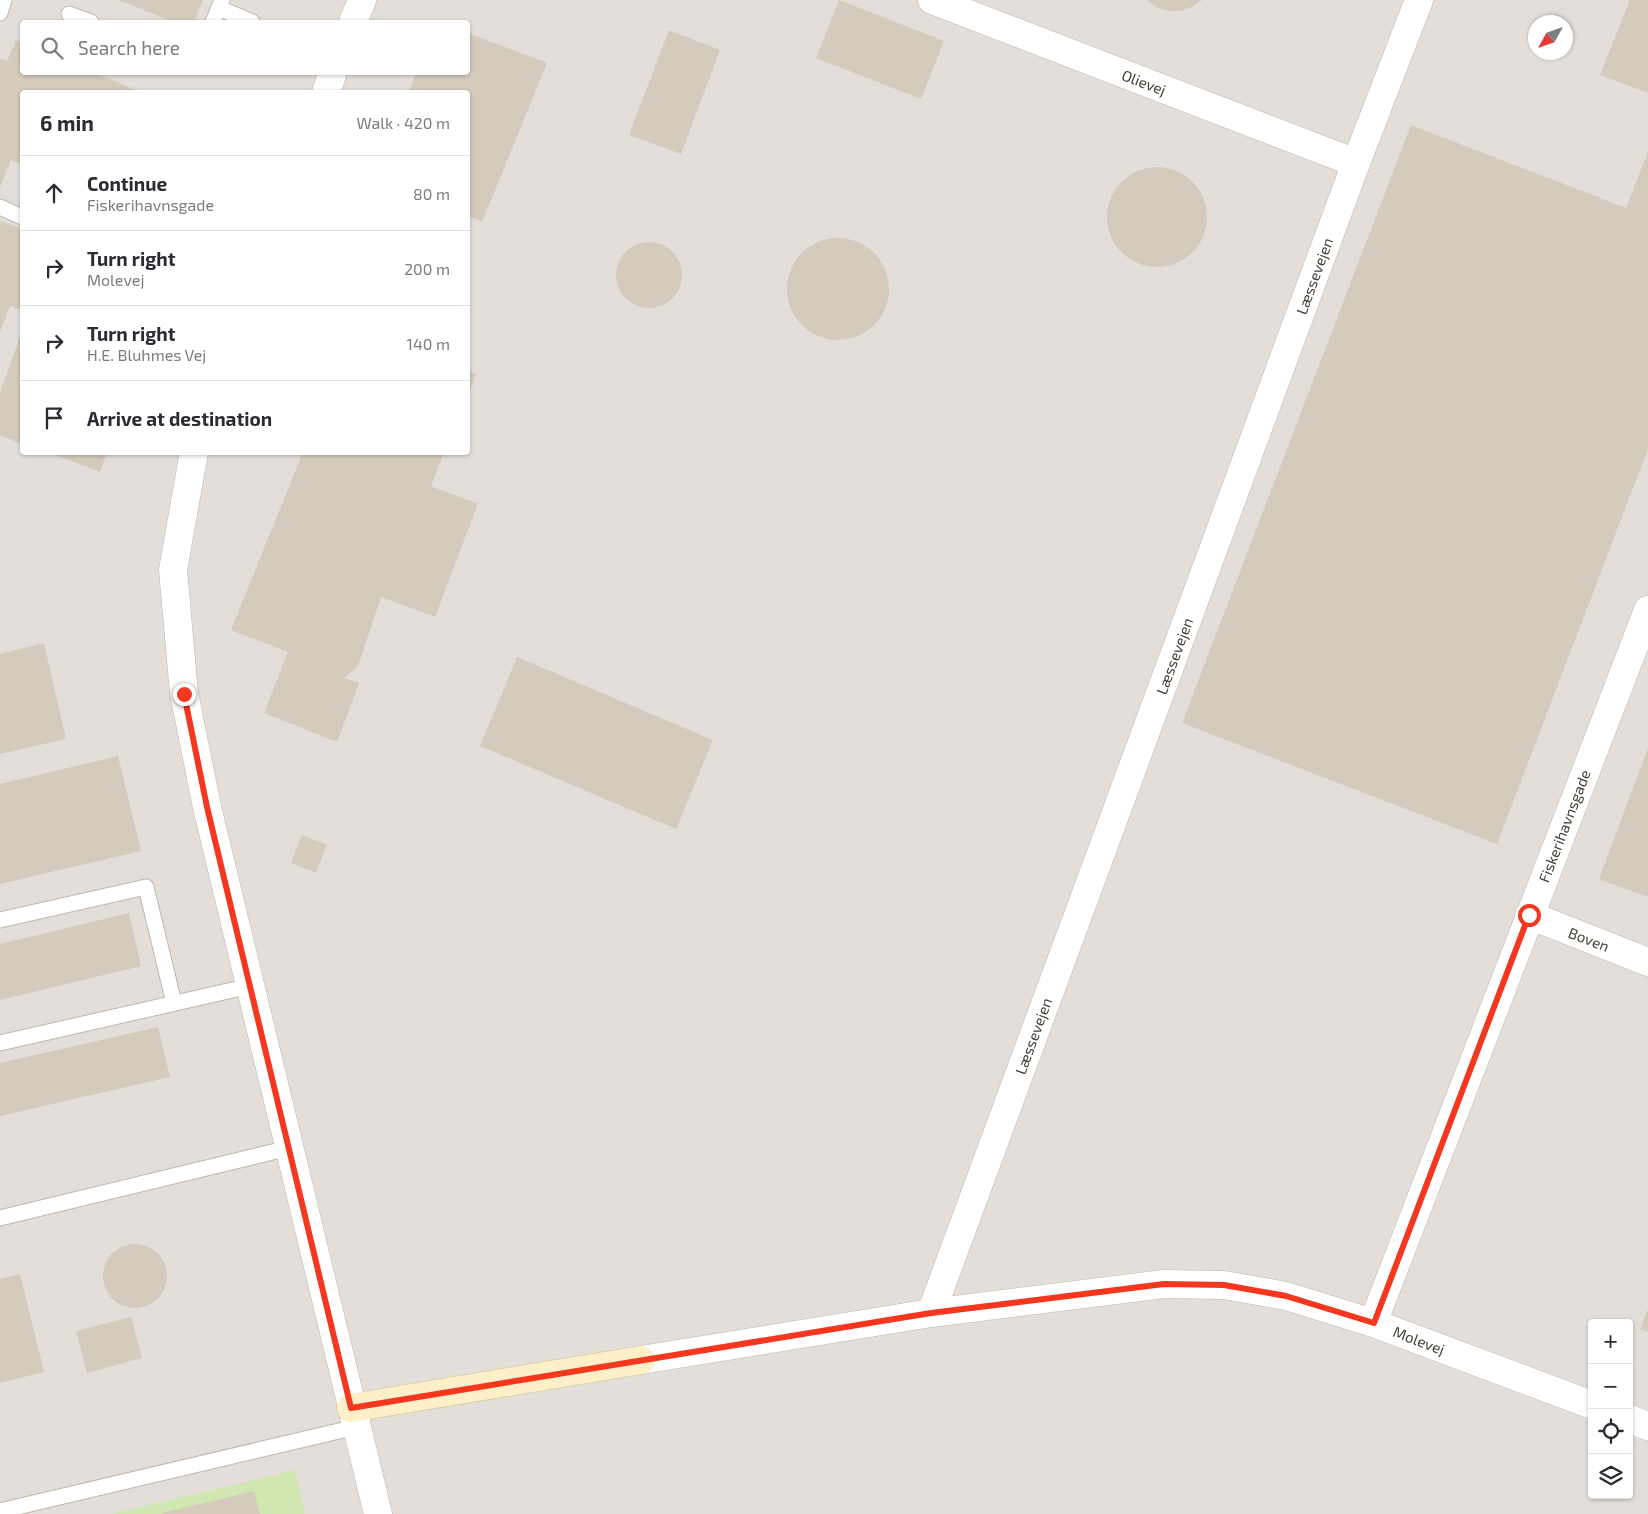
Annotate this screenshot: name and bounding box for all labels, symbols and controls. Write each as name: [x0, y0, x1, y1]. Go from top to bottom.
north arrow: [1528, 15, 1573, 60]
search box: [20, 20, 470, 75]
icon: search: [38, 34, 66, 62]
text: Search here: [78, 36, 180, 59]
street label: Olievej: [1119, 65, 1169, 100]
text: 6 min: [40, 110, 94, 135]
text: Walk · 420 m: [357, 113, 450, 132]
text: Continue: [87, 172, 167, 195]
icon: ahead: [40, 179, 68, 207]
text: 80 m: [413, 184, 450, 203]
text: Fiskerihavnsgade: [87, 195, 214, 214]
street label: Læssevejen: [1292, 235, 1337, 317]
text: Turn right: [87, 247, 175, 270]
icon: right: [40, 254, 68, 282]
text: 200 m: [404, 259, 450, 278]
text: Molevej: [87, 270, 144, 289]
text: Turn right: [87, 322, 175, 345]
icon: right: [40, 329, 68, 357]
text: 140 m: [407, 334, 450, 353]
text: H.E. Bluhmes Vej: [87, 345, 206, 364]
icon: arrive: [40, 404, 68, 432]
text: Arrive at destination: [87, 407, 272, 430]
street label: Læssevejen: [1152, 615, 1197, 697]
route end: [173, 683, 196, 706]
street label: Fiskerihavnsgade: [1534, 767, 1594, 885]
route start: [1518, 904, 1541, 927]
street label: Boven: [1566, 923, 1612, 955]
street label: Læssevejen: [1011, 995, 1056, 1077]
map controls: [1588, 1319, 1633, 1499]
button: +: [1588, 1319, 1633, 1364]
street label: Molevej: [1390, 1322, 1447, 1359]
button: −: [1588, 1364, 1633, 1409]
button: locate: [1588, 1409, 1633, 1454]
button: layers: [1588, 1454, 1633, 1499]

